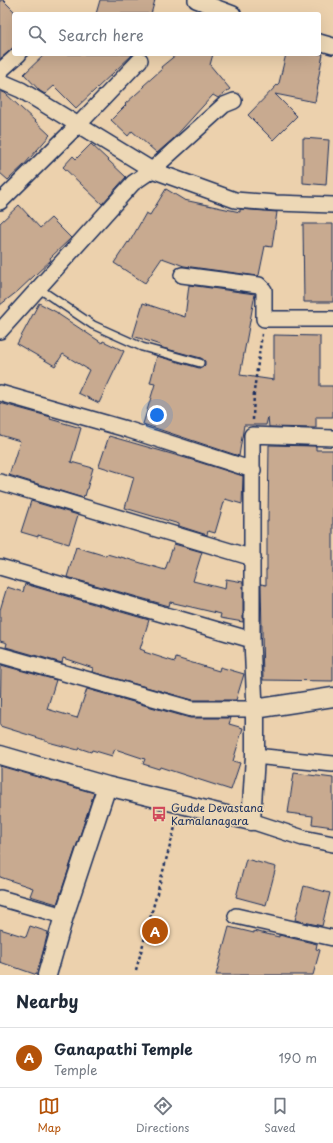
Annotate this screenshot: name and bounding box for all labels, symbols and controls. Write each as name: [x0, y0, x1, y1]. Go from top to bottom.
search box: [12, 12, 321, 56]
icon: search: [26, 23, 48, 45]
text: Search here: [58, 23, 144, 46]
your location: [147, 405, 167, 425]
place label: Gudde Devastana Kamalanagara: [171, 799, 264, 829]
bus stop icon: Gudde Devastana Kamalanagara: [150, 805, 168, 823]
pin: A: [142, 916, 168, 946]
text: Nearby: [16, 988, 78, 1014]
text: Ganapathi Temple: [54, 1037, 193, 1060]
text: A: [24, 1048, 34, 1067]
text: 190 m: [278, 1048, 317, 1067]
text: Temple: [54, 1060, 97, 1079]
tab: Map: [37, 1095, 61, 1136]
tab: Directions: [136, 1095, 189, 1136]
tab: Saved: [264, 1095, 296, 1136]

